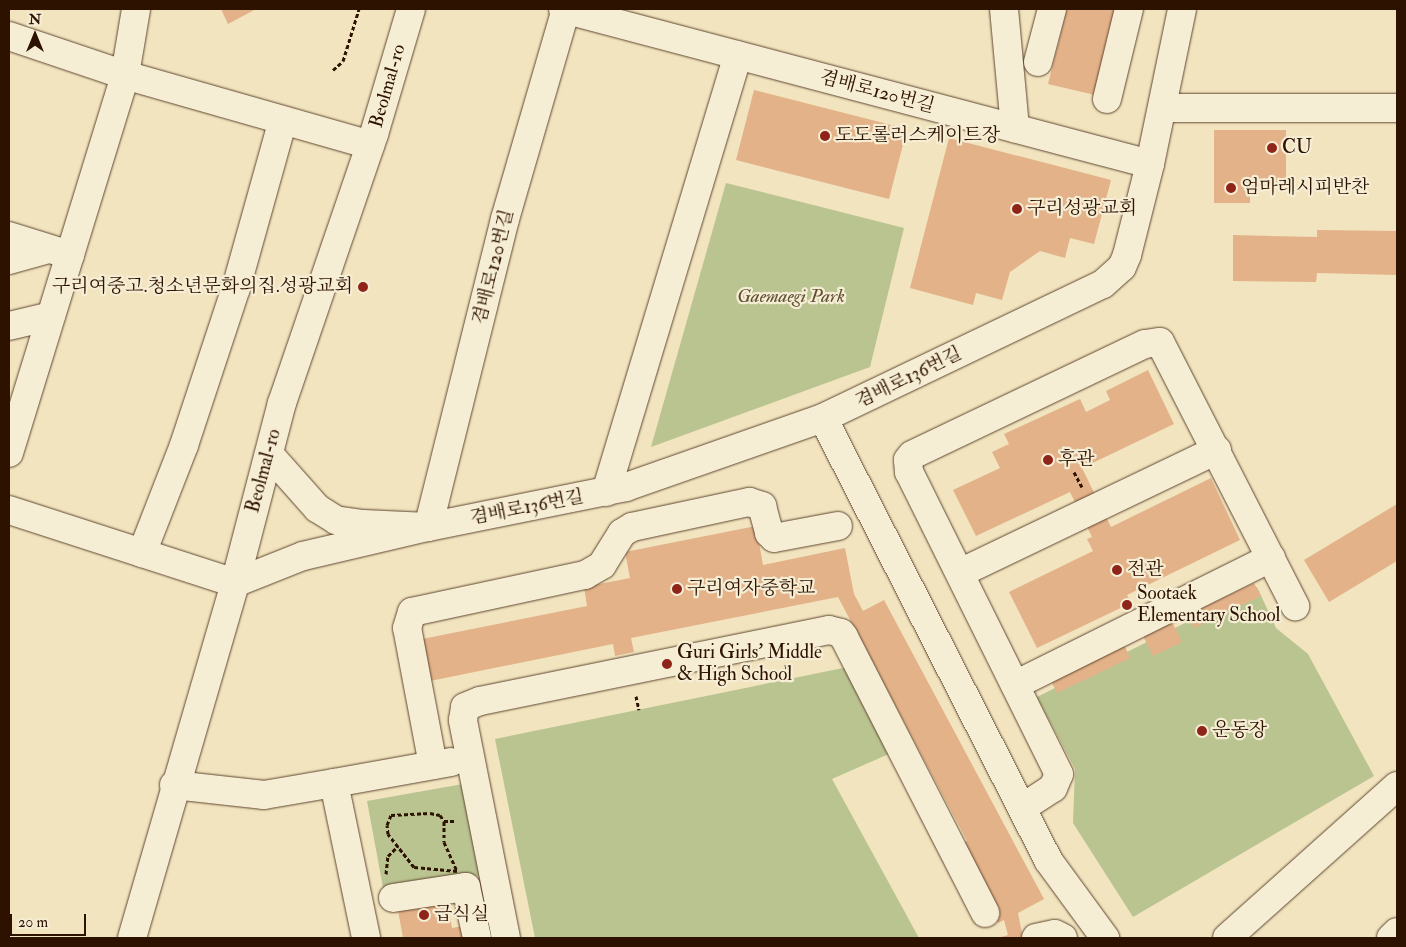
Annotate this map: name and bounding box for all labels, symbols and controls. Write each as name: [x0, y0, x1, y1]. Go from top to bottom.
north arrow: [10, 10, 60, 60]
text: N: [29, 11, 41, 28]
street label: Beolmal-ro: [365, 42, 411, 130]
street label: 겸배로120번길: [817, 66, 937, 118]
place label: 도도롤러스케이트장: [835, 125, 1000, 147]
marker: 도도롤러스케이트장: [819, 130, 831, 142]
place label: CU: [1282, 137, 1312, 159]
marker: CU: [1266, 142, 1278, 154]
place label: 엄마레시피반찬: [1241, 177, 1369, 199]
marker: 엄마레시피반찬: [1225, 182, 1237, 194]
place label: 구리성광교회: [1027, 198, 1137, 220]
marker: 구리성광교회: [1011, 203, 1023, 215]
street label: 겸배로120번길: [469, 207, 519, 327]
place label: 구리여중고.청소년문화의집.성광교회: [52, 276, 353, 298]
marker: 구리여중고.청소년문화의집.성광교회: [357, 281, 369, 293]
park label: Gaemaegi Park: [737, 286, 845, 308]
street label: 겸배로136번길: [852, 342, 966, 414]
street label: Beolmal-ro: [242, 427, 286, 515]
place label: 후관: [1058, 449, 1095, 471]
marker: 후관: [1042, 454, 1054, 466]
street label: 겸배로136번길: [468, 486, 586, 530]
place label: 전관: [1127, 559, 1164, 581]
marker: 전관: [1111, 564, 1123, 576]
place label: 구리여자중학교: [687, 578, 815, 600]
marker: 구리여자중학교: [671, 583, 683, 595]
place label: Sootaek Elementary School: [1137, 583, 1280, 627]
marker: Sootaek Elementary School: [1121, 599, 1133, 611]
place label: Guri Girls' Middle & High School: [677, 642, 822, 686]
marker: Guri Girls' Middle & High School: [661, 658, 673, 670]
place label: 운동장: [1212, 720, 1267, 742]
marker: 운동장: [1196, 725, 1208, 737]
scale bar: [12, 904, 89, 936]
place label: 급식실: [434, 904, 489, 926]
marker: 급식실: [418, 909, 430, 921]
text: 20 m: [18, 913, 48, 932]

